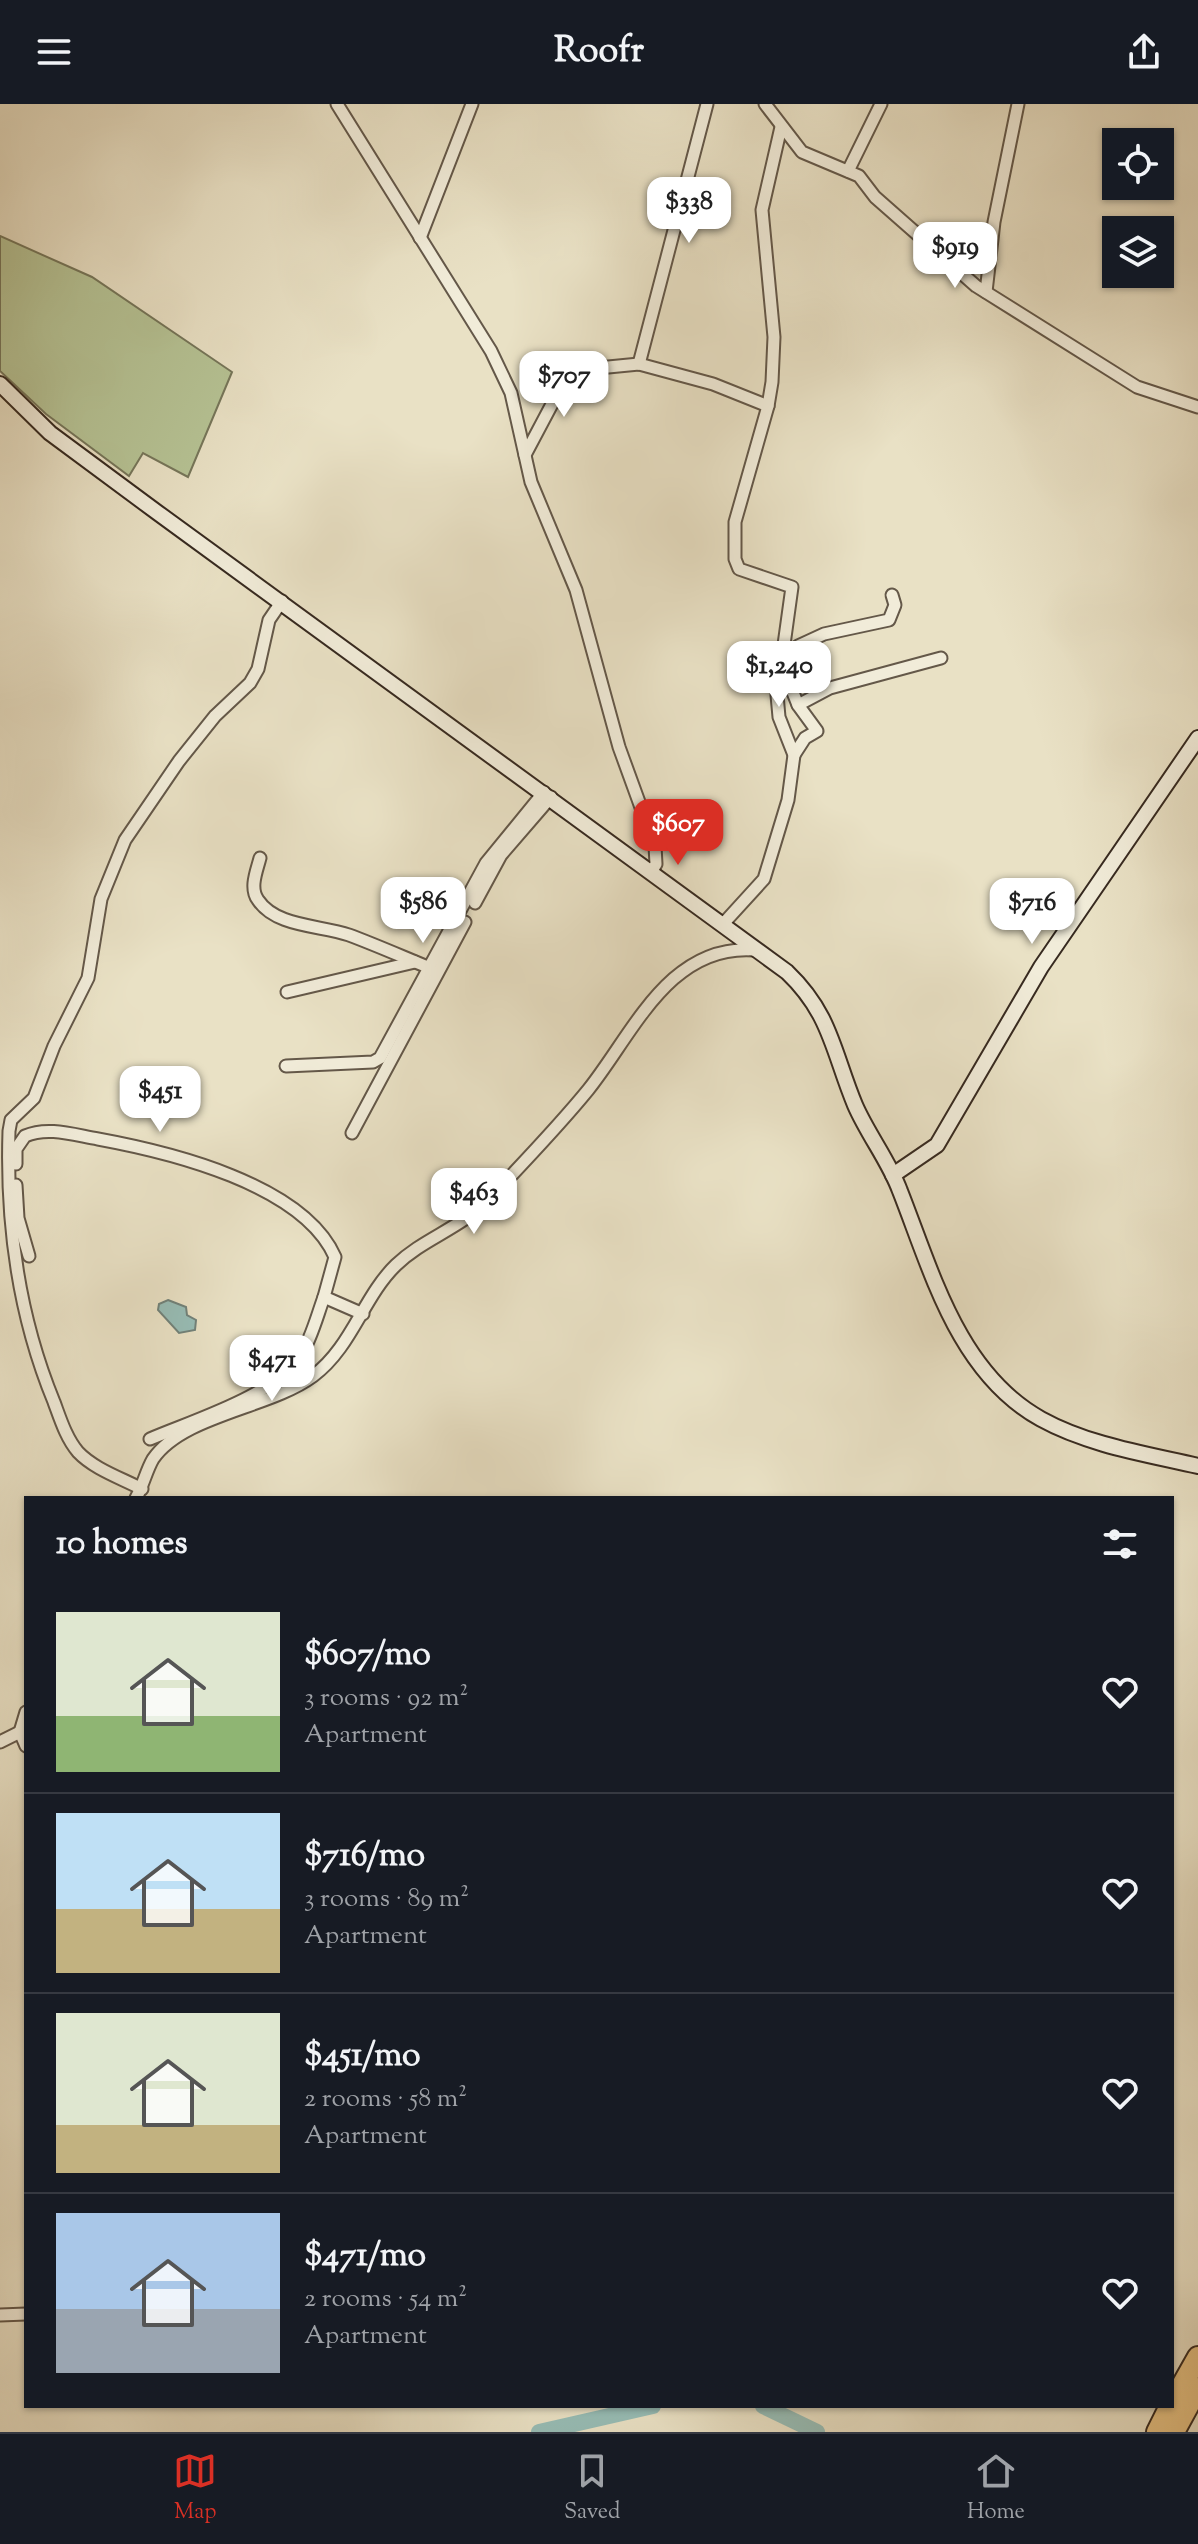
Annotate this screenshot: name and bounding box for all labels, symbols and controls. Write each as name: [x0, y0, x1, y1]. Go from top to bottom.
text: Roofr: [554, 26, 644, 78]
icon: menu: [32, 30, 76, 74]
icon: share: [1122, 30, 1166, 74]
map controls: [1102, 128, 1174, 288]
button: locate: [1102, 128, 1174, 200]
pin: $338: [642, 177, 736, 245]
text: $338: [665, 184, 713, 221]
button: layers: [1102, 216, 1174, 288]
pin: $919: [908, 222, 1002, 290]
text: $919: [931, 229, 979, 266]
pin: $707: [517, 351, 611, 419]
text: $707: [537, 358, 591, 395]
pin: $1,240: [714, 641, 844, 709]
text: $1,240: [745, 648, 813, 685]
pin: $607: [631, 799, 725, 867]
text: $607: [651, 806, 705, 843]
pin: $586: [376, 877, 470, 945]
pin: $716: [985, 878, 1079, 946]
text: $586: [399, 884, 447, 921]
text: $716: [1008, 885, 1056, 922]
pin: $451: [113, 1066, 207, 1134]
text: $451: [138, 1073, 182, 1110]
pin: $463: [427, 1168, 521, 1236]
text: $463: [449, 1175, 499, 1212]
pin: $471: [225, 1335, 319, 1403]
text: $471: [248, 1342, 296, 1379]
text: 10 homes: [56, 1520, 188, 1569]
icon: filters: [1098, 1522, 1142, 1566]
text: $607/mo: [304, 1631, 431, 1680]
icon: home: [120, 1644, 216, 1740]
icon: heart: [1098, 1670, 1142, 1714]
text: 3 rooms · 92 m²: [304, 1680, 468, 1717]
text: Apartment: [304, 1717, 427, 1754]
text: $716/mo: [304, 1832, 425, 1881]
icon: home: [120, 1845, 216, 1941]
icon: heart: [1098, 1871, 1142, 1915]
text: 3 rooms · 89 m²: [304, 1881, 469, 1918]
text: Apartment: [304, 1918, 427, 1955]
text: $451/mo: [304, 2032, 421, 2081]
icon: home: [120, 2045, 216, 2141]
icon: heart: [1098, 2071, 1142, 2115]
text: 2 rooms · 58 m²: [304, 2081, 467, 2118]
text: Apartment: [304, 2118, 427, 2155]
text: $471/mo: [304, 2232, 426, 2281]
icon: home: [120, 2245, 216, 2341]
icon: heart: [1098, 2271, 1142, 2315]
text: 2 rooms · 54 m²: [304, 2281, 467, 2318]
text: Apartment: [304, 2318, 427, 2355]
tab: Map: [173, 2449, 217, 2529]
tab: Saved: [564, 2449, 620, 2529]
tab: Home: [967, 2449, 1025, 2529]

